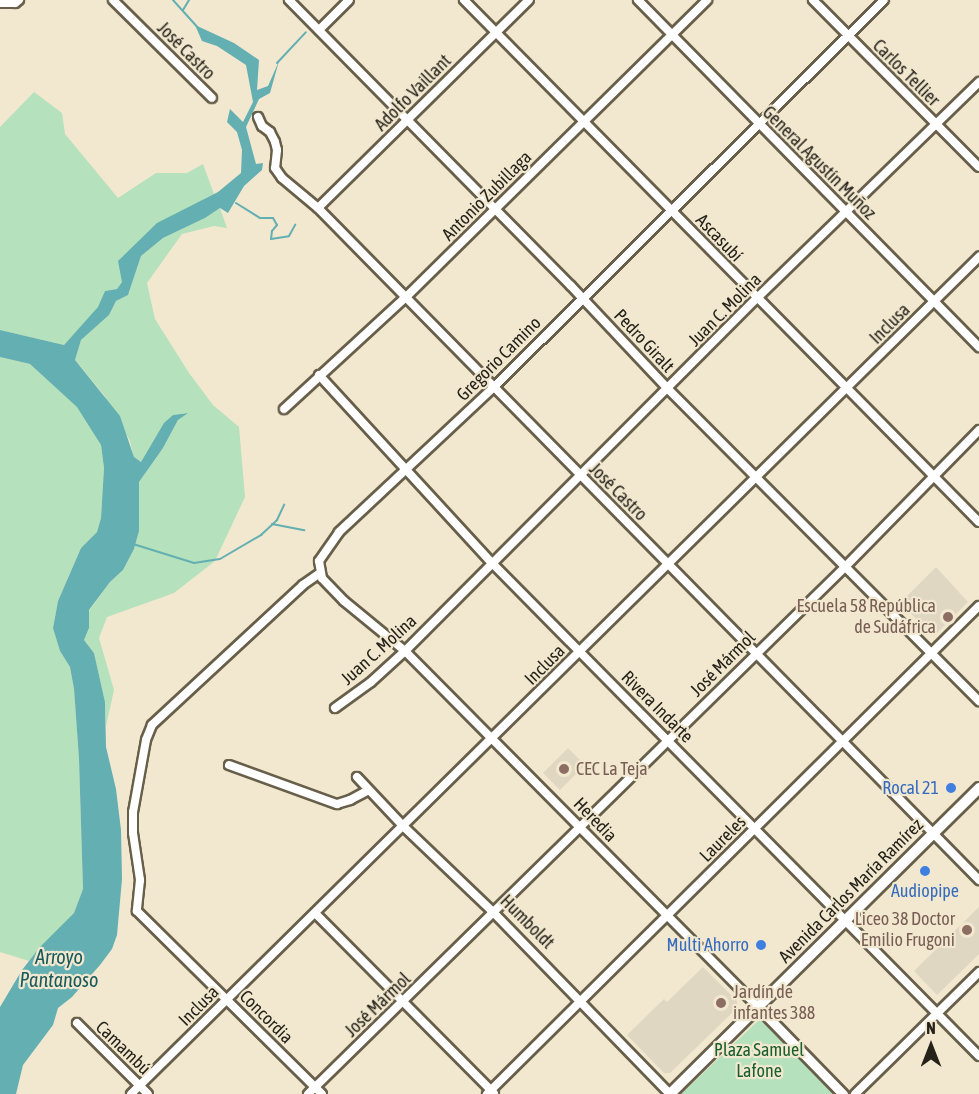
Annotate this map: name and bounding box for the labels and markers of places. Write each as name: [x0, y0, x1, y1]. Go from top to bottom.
place label: Escuela 58 República de Sudáfrica: [797, 596, 936, 638]
marker: Escuela 58 República de Sudáfrica: [941, 610, 955, 624]
place label: CEC La Teja: [576, 758, 648, 780]
marker: CEC La Teja: [557, 762, 571, 776]
place label: Rocal 21: [882, 777, 939, 799]
marker: Rocal 21: [944, 781, 958, 795]
marker: Audiopipe: [918, 864, 932, 878]
place label: Audiopipe: [891, 880, 959, 902]
place label: Liceo 38 Doctor Emilio Frugoni: [855, 909, 955, 952]
marker: Liceo 38 Doctor Emilio Frugoni: [960, 923, 974, 937]
place label: Multi Ahorro: [667, 934, 749, 956]
marker: Multi Ahorro: [754, 938, 768, 952]
place label: Jardín de infantes 388: [733, 982, 815, 1024]
marker: Jardín de infantes 388: [714, 996, 728, 1010]

